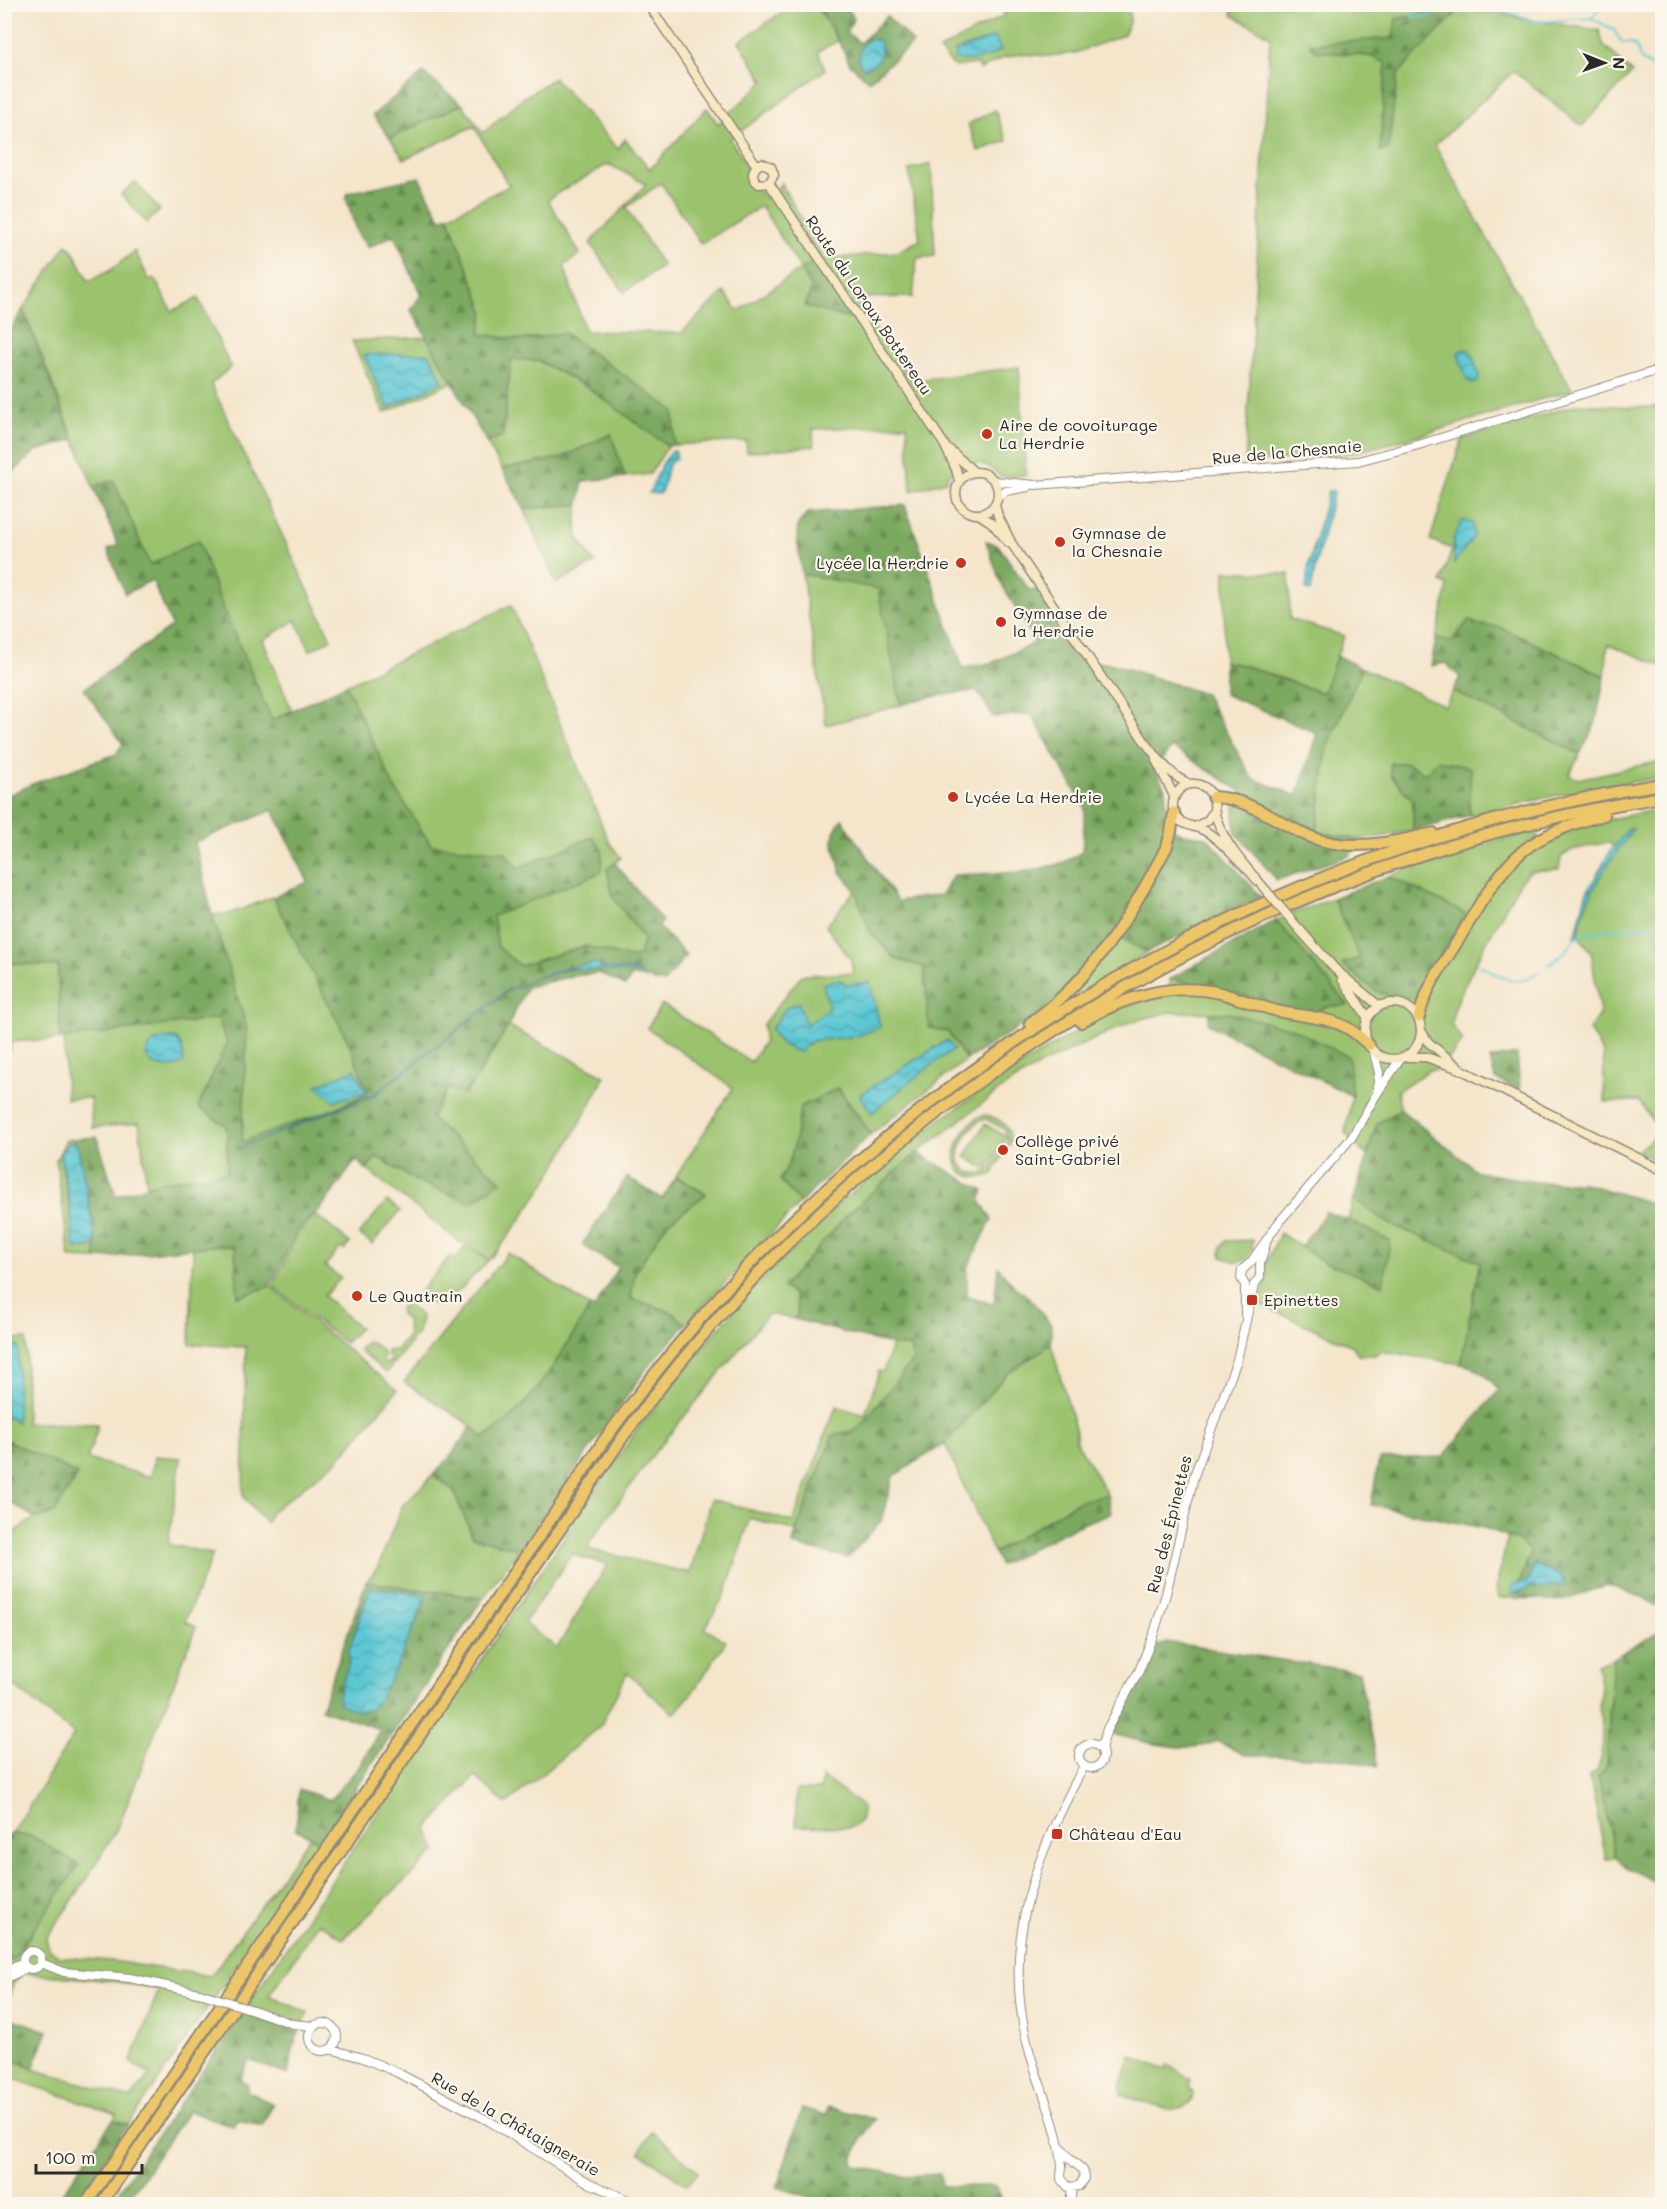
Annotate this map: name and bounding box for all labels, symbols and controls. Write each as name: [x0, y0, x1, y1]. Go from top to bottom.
north arrow: [1574, 33, 1634, 93]
text: N: [1609, 57, 1630, 70]
street label: Route du Loroux Bottereau: [801, 211, 937, 399]
place label: Aire de covoiturage La Herdrie: [999, 414, 1158, 453]
marker: Aire de covoiturage La Herdrie: [980, 427, 994, 441]
street label: Rue de la Chesnaie: [1211, 435, 1363, 469]
place label: Gymnase de la Chesnaie: [1072, 522, 1167, 561]
marker: Gymnase de la Chesnaie: [1053, 535, 1067, 549]
place label: Lycée la Herdrie: [816, 552, 949, 573]
marker: Lycée la Herdrie: [954, 556, 968, 570]
place label: Gymnase de la Herdrie: [1013, 602, 1108, 641]
marker: Gymnase de la Herdrie: [994, 615, 1008, 629]
place label: Lycée La Herdrie: [965, 786, 1102, 807]
marker: Lycée La Herdrie: [946, 790, 960, 804]
place label: Collège privé Saint-Gabriel: [1015, 1130, 1120, 1169]
marker: Collège privé Saint-Gabriel: [996, 1143, 1010, 1157]
place label: Le Quatrain: [369, 1285, 462, 1306]
marker: Le Quatrain: [350, 1289, 364, 1303]
place label: Epinettes: [1264, 1289, 1338, 1310]
marker: Epinettes: [1245, 1293, 1259, 1307]
street label: Rue des Épinettes: [1141, 1453, 1196, 1595]
place label: Château d'Eau: [1069, 1823, 1182, 1844]
marker: Château d'Eau: [1050, 1827, 1064, 1841]
street label: Rue de la Châtaigneraie: [428, 2067, 604, 2181]
scale bar: [36, 2137, 142, 2175]
text: 100 m: [45, 2145, 95, 2169]

